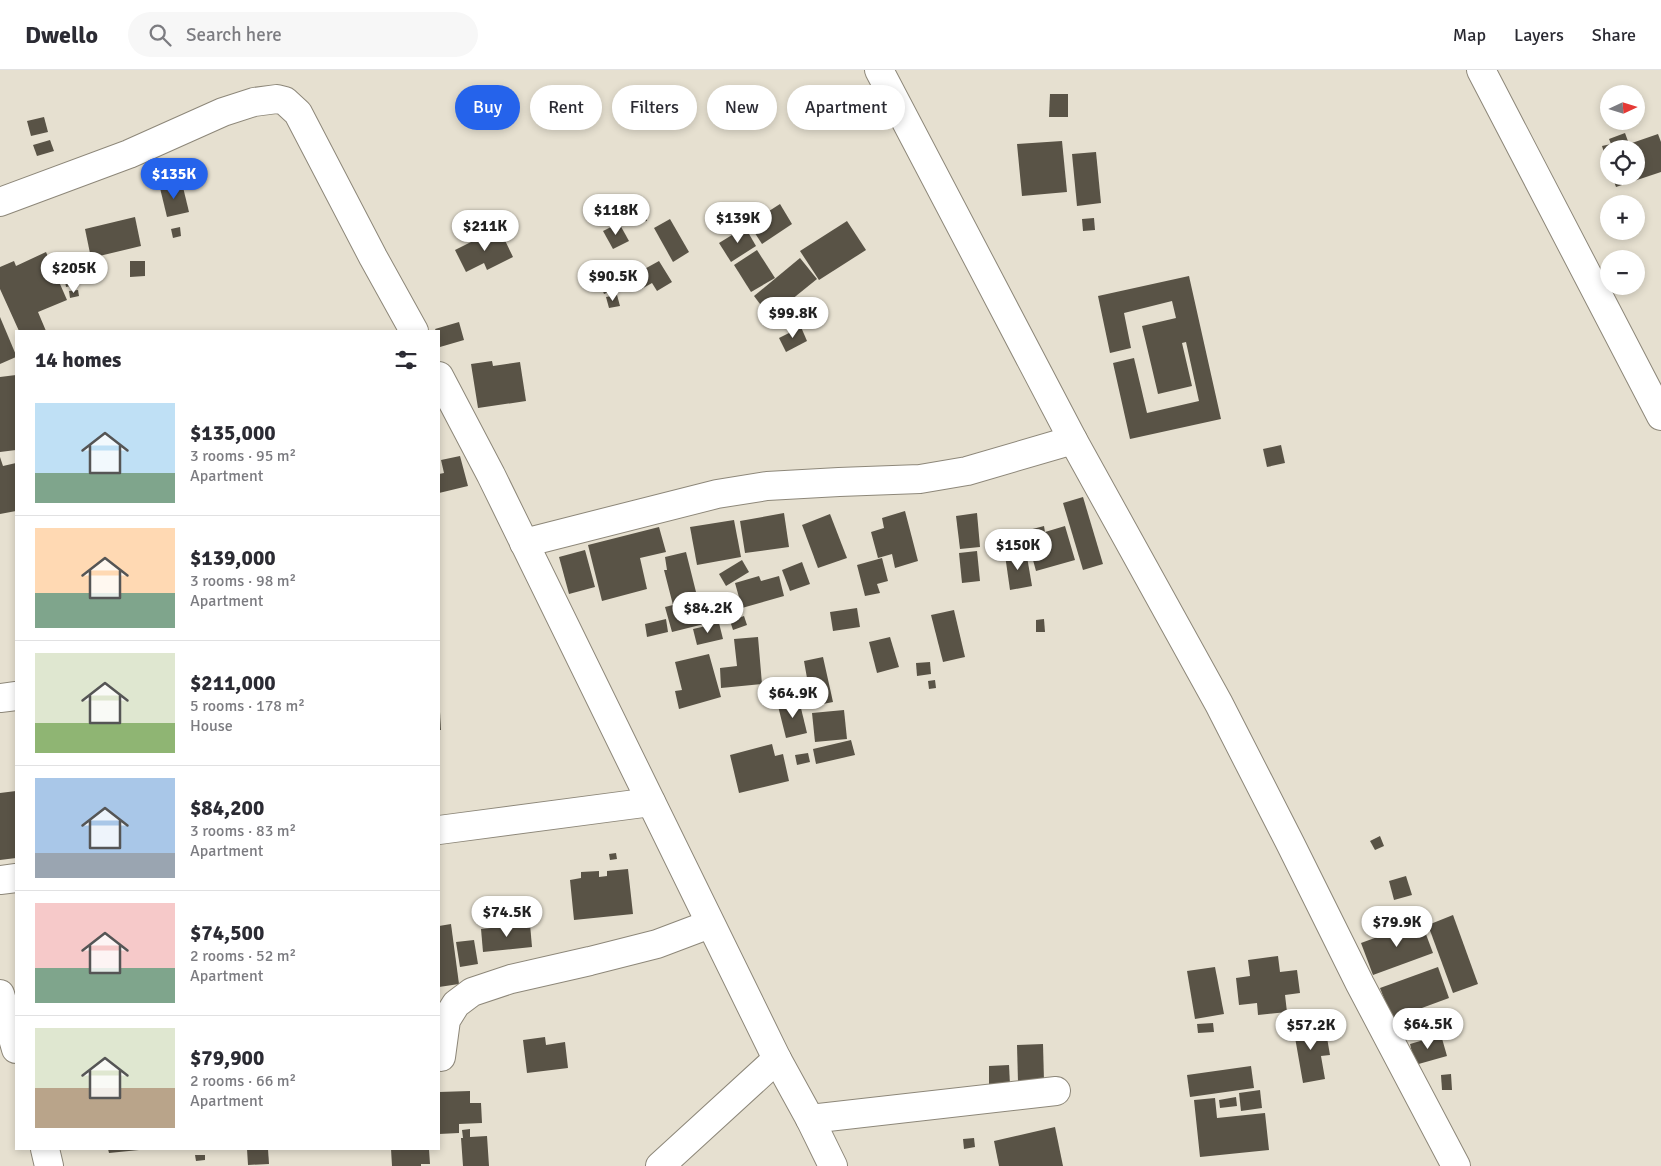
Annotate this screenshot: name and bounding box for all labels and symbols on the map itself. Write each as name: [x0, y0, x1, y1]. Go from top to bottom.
north arrow: [1600, 85, 1645, 130]
pin: $135K: [139, 158, 209, 200]
pin: $118K: [581, 194, 651, 236]
pin: $139K: [703, 202, 773, 244]
pin: $211K: [450, 210, 520, 252]
pin: $205K: [39, 252, 109, 294]
pin: $90.5K: [572, 260, 654, 302]
pin: $99.8K: [752, 296, 834, 339]
pin: $150K: [983, 528, 1053, 571]
pin: $84.2K: [667, 592, 749, 634]
pin: $64.9K: [752, 676, 834, 719]
pin: $74.5K: [466, 896, 548, 938]
pin: $79.9K: [1356, 906, 1438, 948]
pin: $57.2K: [1270, 1008, 1352, 1051]
pin: $64.5K: [1387, 1008, 1469, 1050]

